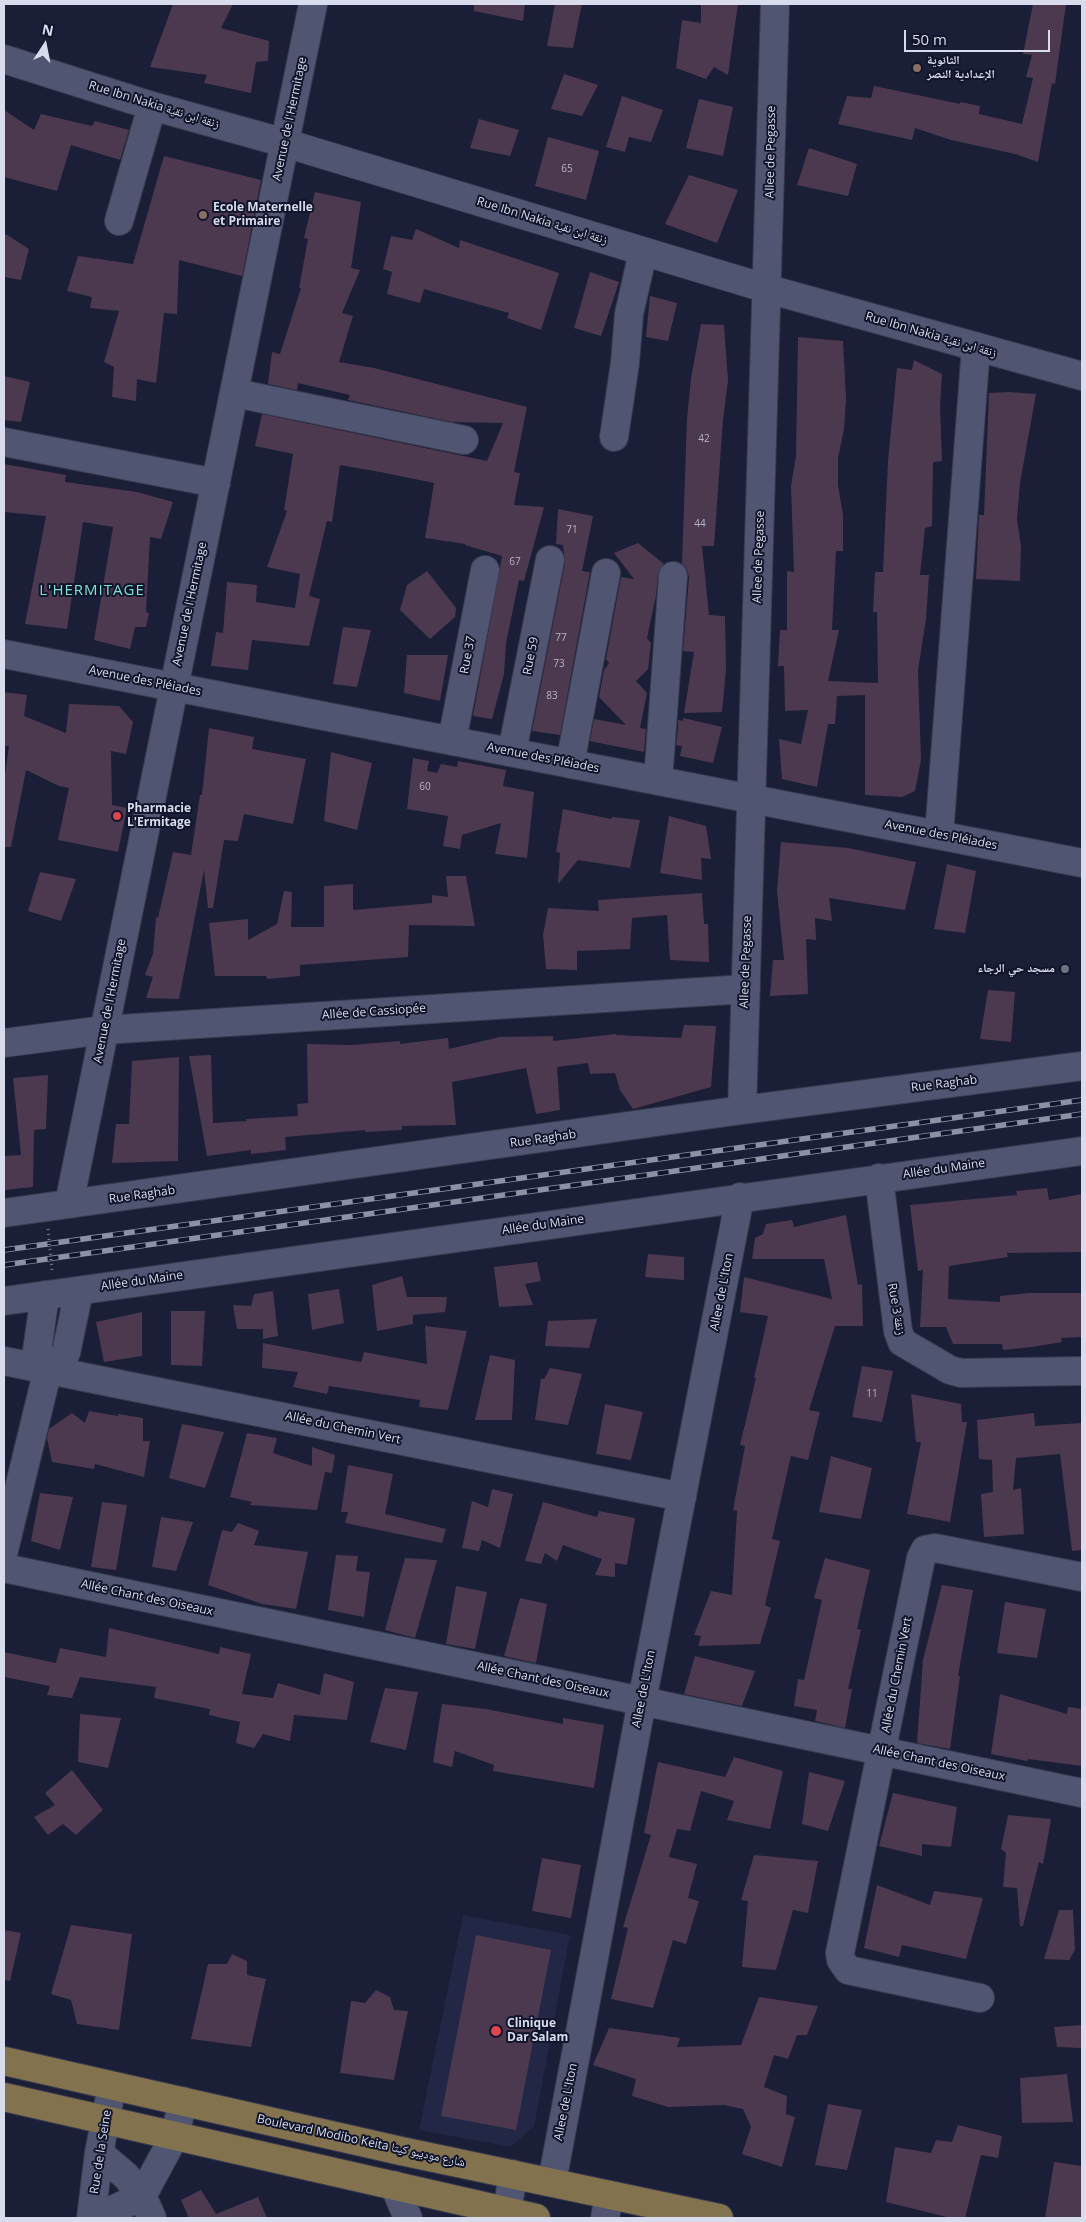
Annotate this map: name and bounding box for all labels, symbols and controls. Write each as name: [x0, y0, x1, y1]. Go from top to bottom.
text: N: [41, 19, 55, 40]
north arrow: [20, 20, 70, 70]
scale bar: [906, 20, 1052, 52]
text: 50 m: [912, 29, 947, 49]
place label: الثانوية الإعدادية النصر: [927, 54, 995, 82]
street label: Avenue de l'Hermitage: [270, 56, 310, 182]
marker: الثانوية الإعدادية النصر: [911, 62, 923, 74]
street label: Rue Ibn Nakia زنقة ابن نقية: [87, 78, 221, 132]
street label: Allee de Pegasse: [763, 106, 779, 198]
house number: 65: [561, 163, 573, 175]
street label: Rue Ibn Nakia زنقة ابن نقية: [475, 194, 609, 248]
place label: Ecole Maternelle et Primaire: [213, 201, 313, 229]
marker: Ecole Maternelle et Primaire: [197, 209, 209, 221]
street label: Rue Ibn Nakia زنقة ابن نقية: [864, 309, 998, 361]
house number: 42: [698, 433, 710, 445]
street label: Allee de Pegasse: [750, 510, 768, 604]
house number: 44: [694, 518, 706, 530]
house number: 71: [566, 524, 578, 536]
street label: Avenue de l'Hermitage: [170, 541, 210, 667]
house number: 67: [509, 556, 521, 568]
district label: L'HERMITAGE: [38, 582, 146, 600]
house number: 77: [555, 632, 567, 644]
street label: Rue 37: [457, 635, 479, 675]
street label: Rue 59: [520, 636, 542, 676]
house number: 73: [553, 658, 565, 670]
street label: Avenue des Pléiades: [88, 663, 202, 699]
house number: 83: [546, 690, 558, 702]
street label: Avenue des Pléiades: [486, 740, 600, 776]
house number: 60: [419, 781, 431, 793]
place label: Pharmacie L'Ermitage: [127, 802, 191, 830]
marker: Pharmacie L'Ermitage: [111, 810, 123, 822]
street label: Avenue des Pléiades: [884, 817, 998, 853]
street label: Allee de Pegasse: [737, 915, 755, 1009]
street label: Avenue de l'Hermitage: [91, 937, 129, 1065]
place label: مسجد حي الرجاء: [978, 962, 1055, 976]
marker: مسجد حي الرجاء: [1059, 963, 1071, 975]
street label: Allée de Cassiopée: [322, 1001, 426, 1023]
street label: Rue Raghab: [910, 1073, 978, 1095]
street label: Rue Raghab: [509, 1127, 577, 1151]
street label: Allée du Maine: [902, 1156, 986, 1182]
street label: Rue Raghab: [108, 1183, 176, 1207]
street label: Allée du Maine: [501, 1212, 585, 1238]
street label: Allee de L'Iton: [707, 1252, 737, 1332]
street label: Allée du Maine: [100, 1268, 184, 1294]
street label: Rue 3 زنقة: [884, 1282, 908, 1336]
house number: 11: [866, 1388, 878, 1400]
street label: Allée du Chemin Vert: [284, 1409, 402, 1447]
street label: Allée Chant des Oiseaux: [80, 1577, 214, 1619]
street label: Allée du Chemin Vert: [879, 1616, 915, 1734]
street label: Allee de L'Iton: [629, 1649, 659, 1729]
street label: Allée Chant des Oiseaux: [476, 1659, 610, 1701]
street label: Allée Chant des Oiseaux: [872, 1742, 1006, 1784]
place label: Clinique Dar Salam: [507, 2017, 568, 2045]
marker: Clinique Dar Salam: [489, 2024, 503, 2038]
street label: Allee de L'Iton: [551, 2062, 581, 2142]
street label: Rue de la Seine: [87, 2109, 115, 2195]
street label: Boulevard Modibo Keita شارع موديبو كيتا: [256, 2112, 466, 2170]

